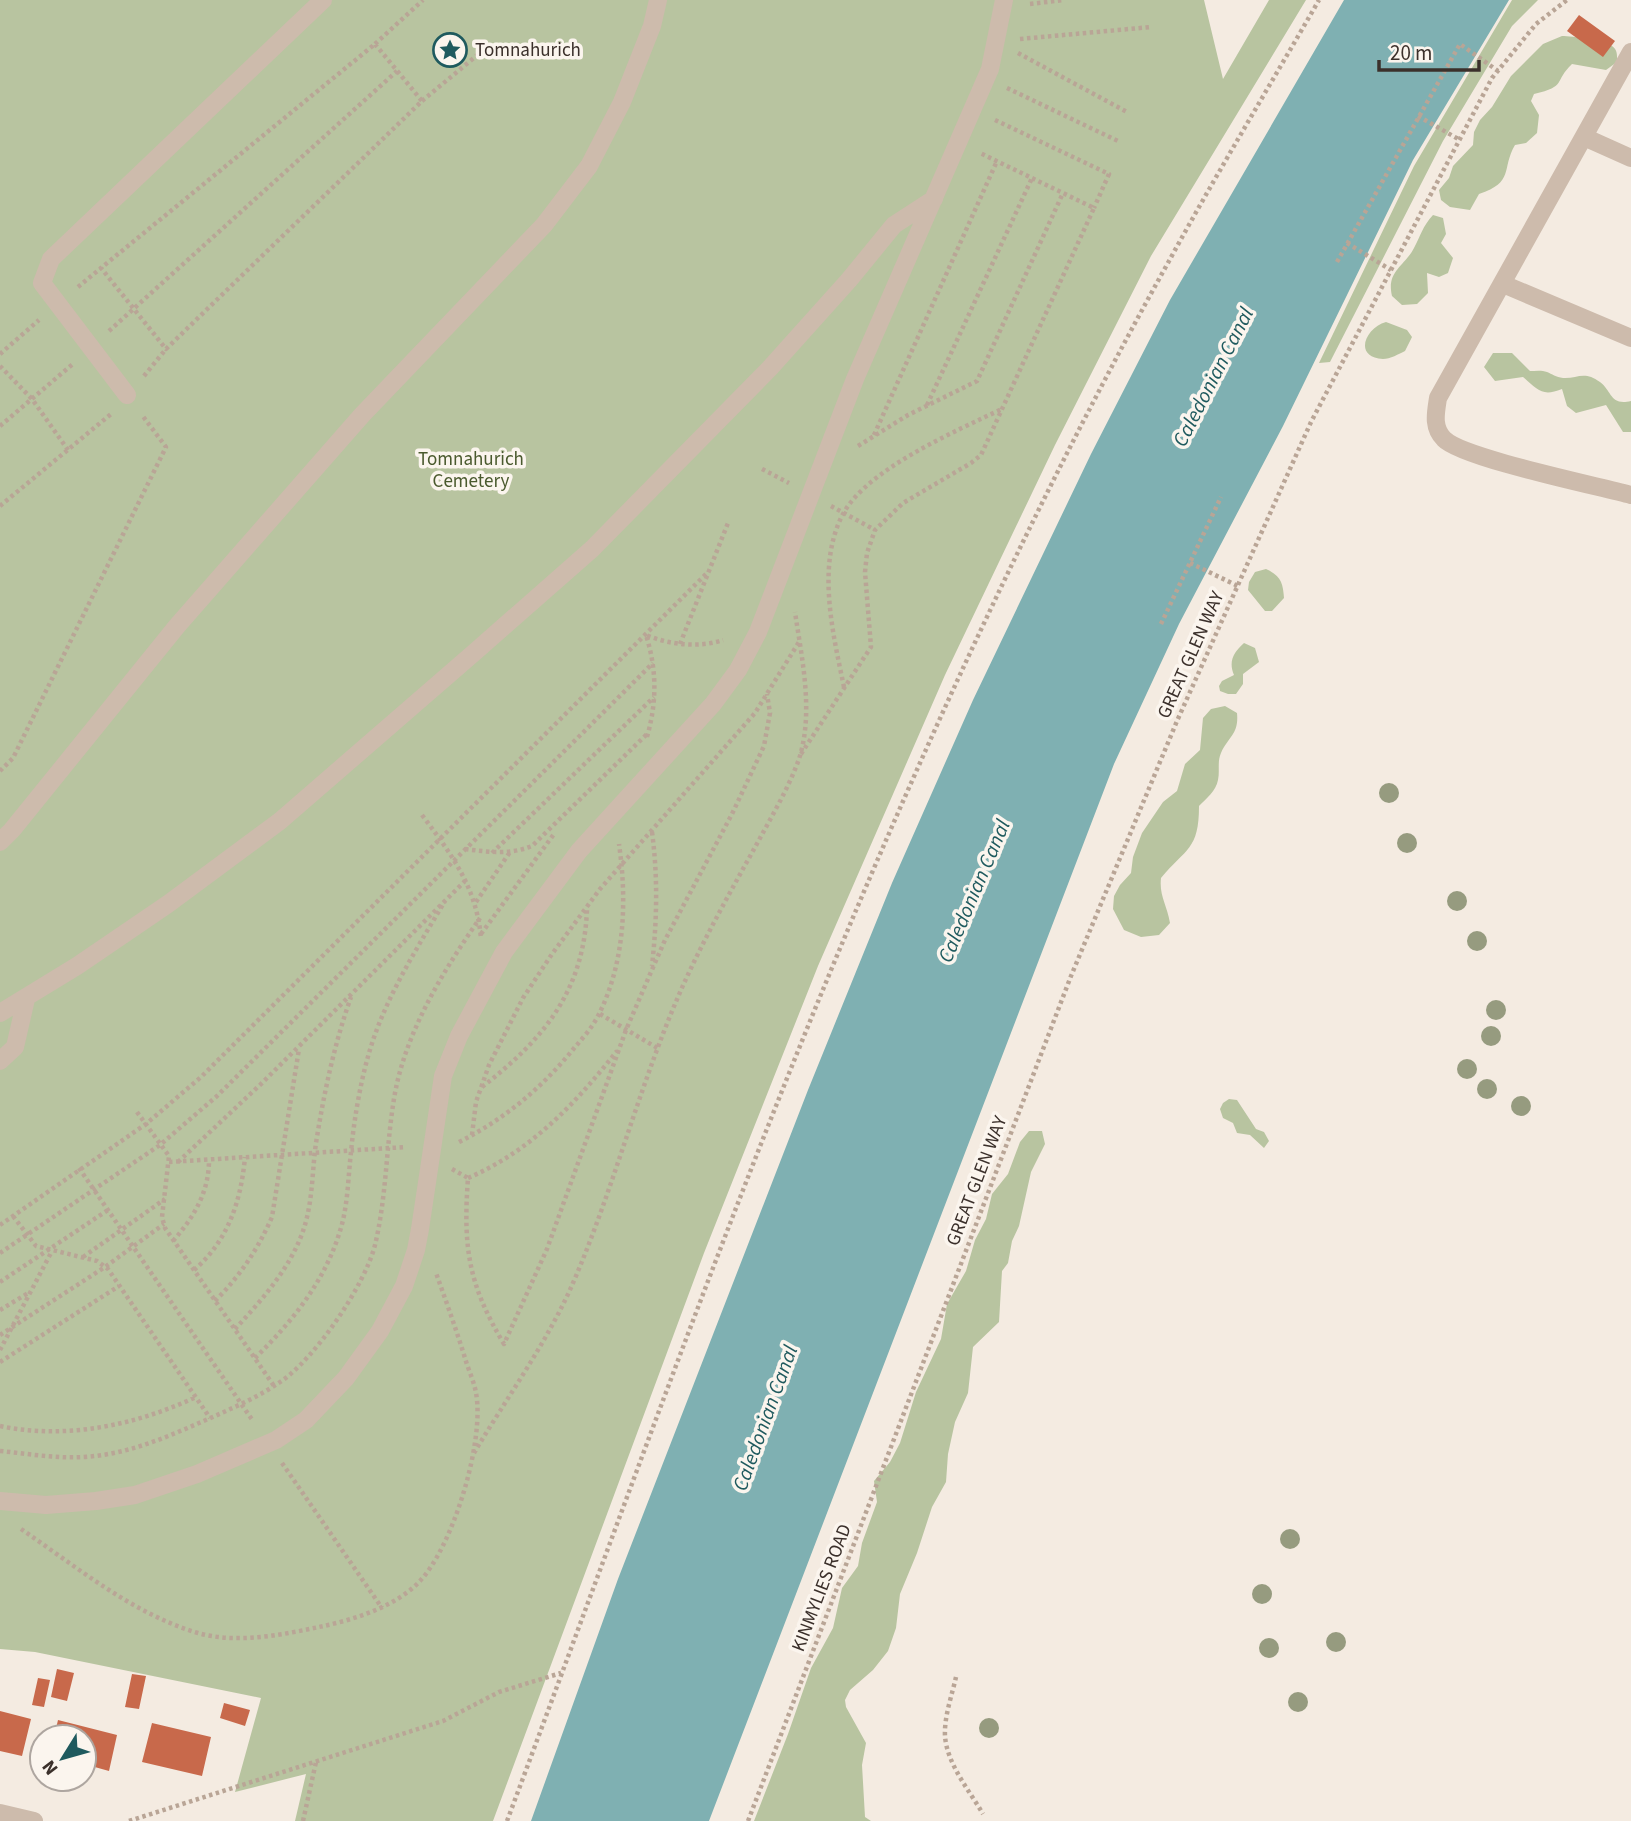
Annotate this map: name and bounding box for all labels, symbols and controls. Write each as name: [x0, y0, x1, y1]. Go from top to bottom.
scale bar: [1379, 28, 1479, 72]
place icon: Tomnahurich: [431, 31, 469, 69]
place label: Tomnahurich: [475, 37, 581, 64]
text: 20 m: [1390, 38, 1432, 68]
water label: Caledonian Canal: [1165, 301, 1261, 452]
park label: Tomnahurich Cemetery: [418, 446, 524, 495]
street label: GREAT GLEN WAY: [1151, 586, 1232, 723]
water label: Caledonian Canal: [930, 814, 1018, 967]
street label: GREAT GLEN WAY: [940, 1111, 1014, 1250]
water label: Caledonian Canal: [725, 1340, 806, 1495]
street label: KINMYLIES ROAD: [785, 1520, 859, 1656]
north arrow: [28, 1723, 98, 1793]
text: N: [36, 1754, 65, 1781]

